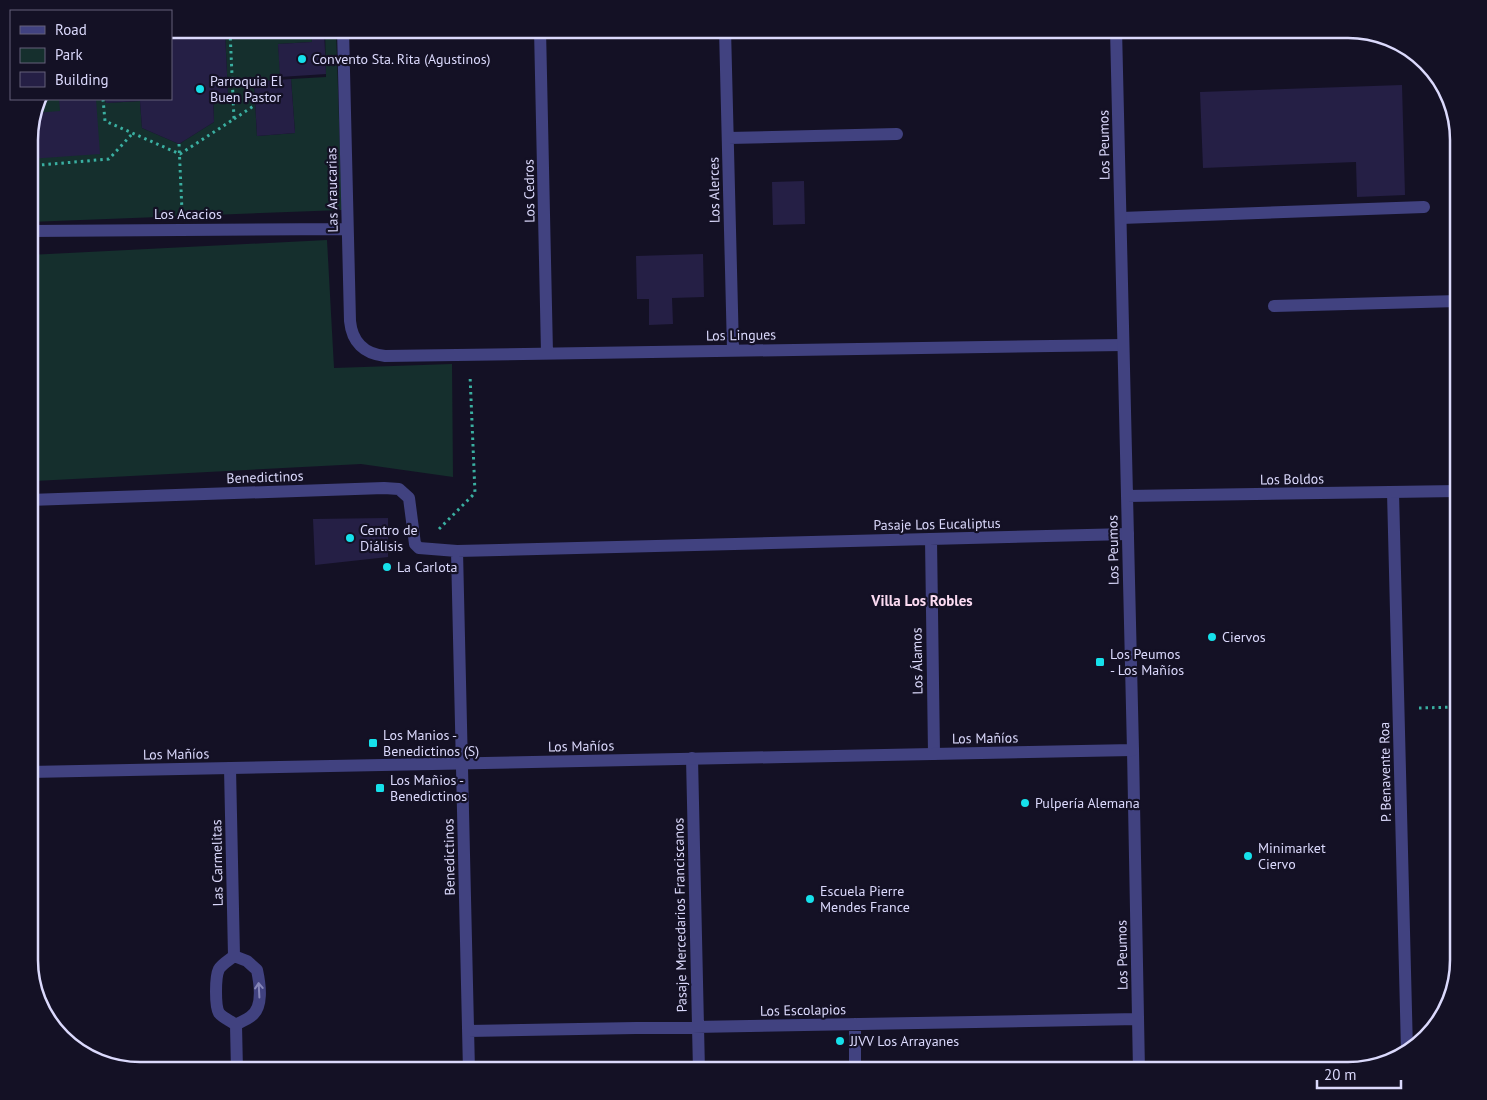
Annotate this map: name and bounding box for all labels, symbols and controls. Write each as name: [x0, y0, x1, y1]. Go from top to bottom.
legend: [10, 10, 172, 100]
text: Road: [55, 20, 87, 39]
text: Park: [55, 45, 83, 64]
place label: Convento Sta. Rita (Agustinos): [312, 50, 491, 68]
marker: Convento Sta. Rita (Agustinos): [296, 53, 308, 65]
text: Building: [55, 70, 109, 89]
place label: Parroquia El Buen Pastor: [210, 72, 282, 106]
marker: Parroquia El Buen Pastor: [194, 83, 206, 95]
street label: Los Peumos: [1094, 110, 1114, 180]
street label: Las Araucarias: [322, 147, 342, 233]
street label: Los Alerces: [704, 157, 724, 223]
street label: Los Cedros: [519, 159, 539, 223]
street label: Los Acacios: [154, 205, 222, 223]
street label: Los Lingues: [706, 325, 776, 345]
street label: Benedictinos: [226, 467, 304, 487]
street label: Los Boldos: [1260, 469, 1324, 489]
street label: Pasaje Los Eucaliptus: [873, 514, 1001, 534]
street label: Los Peumos: [1103, 515, 1123, 585]
place label: Centro de Diálisis: [360, 521, 418, 555]
marker: Centro de Diálisis: [344, 532, 356, 544]
place label: La Carlota: [397, 558, 457, 576]
marker: La Carlota: [381, 561, 393, 573]
district label: Villa Los Robles: [870, 591, 973, 610]
street label: Los Álamos: [907, 627, 927, 695]
place label: Ciervos: [1222, 628, 1266, 646]
marker: Ciervos: [1206, 631, 1218, 643]
place label: Los Peumos - Los Mañíos: [1110, 645, 1184, 679]
marker: Los Peumos - Los Mañíos: [1094, 656, 1106, 668]
street label: P. Benavente Roa: [1375, 722, 1395, 822]
place label: Los Manios - Benedictinos (S): [383, 726, 479, 760]
street label: Los Mañíos: [952, 728, 1018, 748]
street label: Los Mañíos: [548, 736, 614, 756]
marker: Los Manios - Benedictinos (S): [367, 737, 379, 749]
street label: Los Mañíos: [143, 744, 209, 764]
place label: Los Mañios - Benedictinos: [390, 771, 467, 805]
marker: Los Mañios - Benedictinos: [374, 782, 386, 794]
place label: Pulpería Alemana: [1035, 794, 1140, 812]
marker: Pulpería Alemana: [1019, 797, 1031, 809]
street label: Pasaje Mercedarios Franciscanos: [669, 817, 691, 1013]
street label: Benedictinos: [439, 818, 459, 896]
street label: Las Carmelitas: [207, 819, 227, 907]
place label: Minimarket Ciervo: [1258, 839, 1326, 873]
marker: Minimarket Ciervo: [1242, 850, 1254, 862]
place label: Escuela Pierre Mendes France: [820, 882, 910, 916]
marker: Escuela Pierre Mendes France: [804, 893, 816, 905]
street label: Los Peumos: [1112, 920, 1132, 990]
one-way arrow: [254, 982, 263, 998]
street label: Los Escolapios: [760, 1000, 846, 1020]
place label: JJVV Los Arrayanes: [849, 1032, 959, 1050]
marker: JJVV Los Arrayanes: [834, 1035, 846, 1047]
scale bar: [1317, 1058, 1401, 1090]
text: 20 m: [1324, 1065, 1357, 1084]

